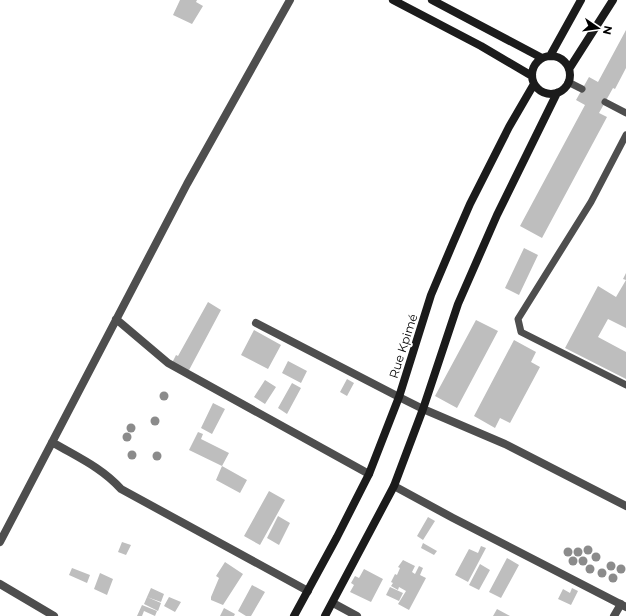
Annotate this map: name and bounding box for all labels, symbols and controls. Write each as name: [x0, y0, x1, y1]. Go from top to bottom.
north arrow: [578, 8, 618, 48]
text: N: [600, 24, 616, 36]
street label: Rue Kpimé: [386, 312, 420, 380]

